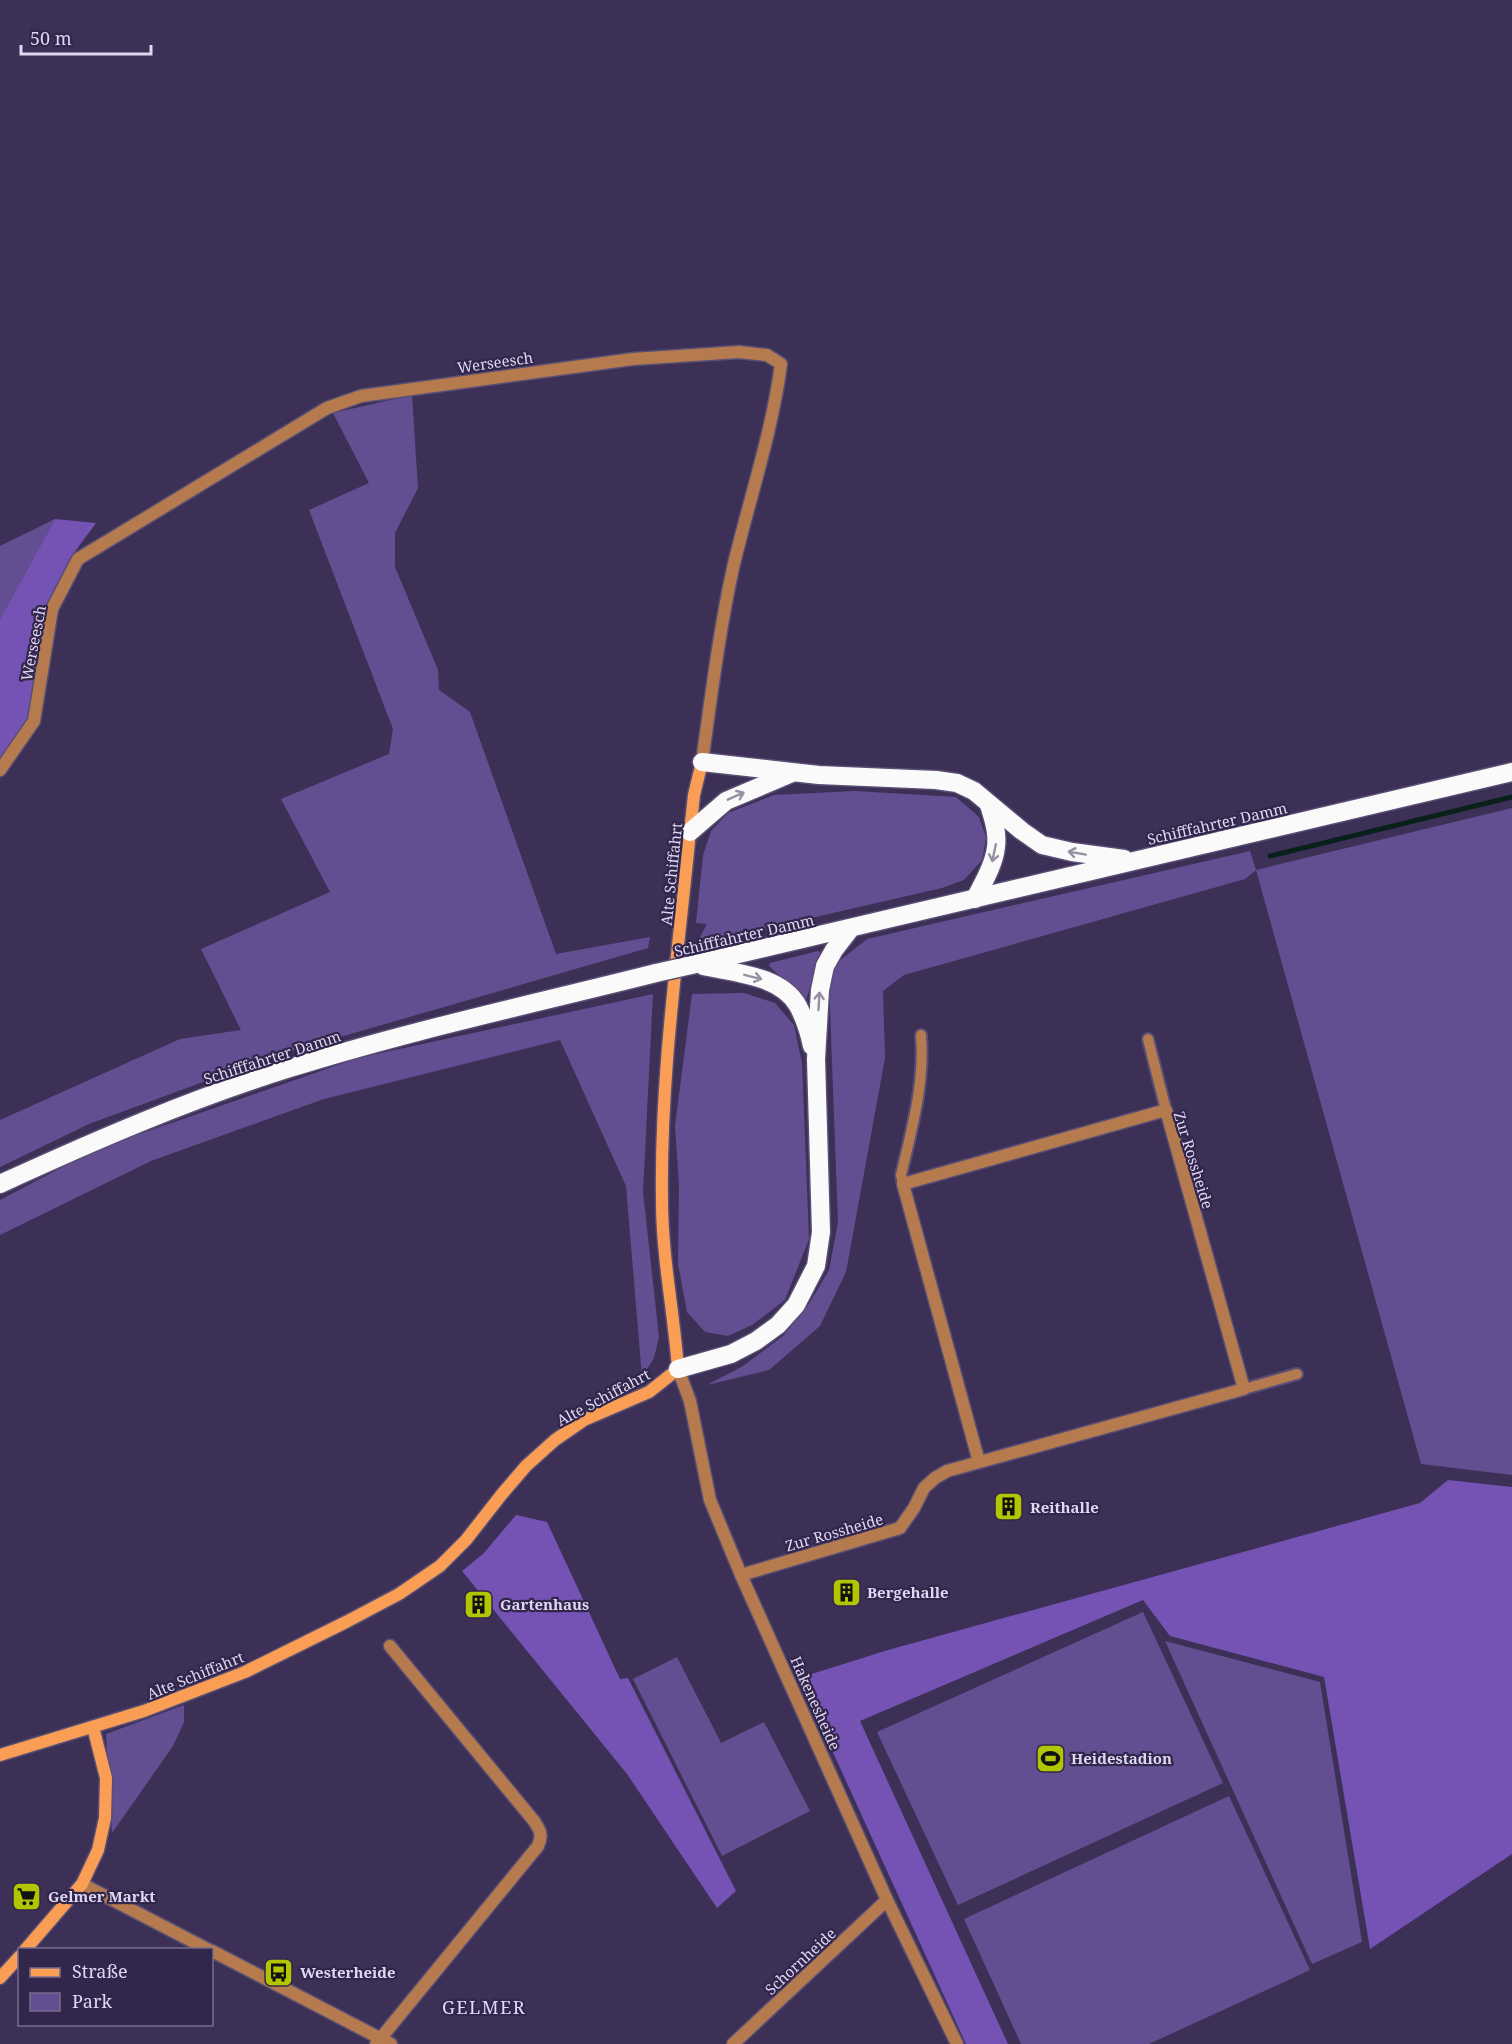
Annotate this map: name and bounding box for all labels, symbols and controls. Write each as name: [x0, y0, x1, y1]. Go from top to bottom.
scale bar: [21, 18, 152, 56]
text: 50 m: [30, 26, 72, 50]
street label: Werseesch: [456, 347, 535, 377]
street label: Werseesch: [16, 603, 50, 682]
one-way arrow: [726, 790, 744, 802]
street label: Schifffahrter Damm: [1145, 797, 1289, 849]
street label: Alte Schiffahrt: [656, 822, 686, 926]
one-way arrow: [988, 843, 999, 863]
one-way arrow: [1067, 847, 1087, 858]
street label: Schifffahrter Damm: [672, 909, 816, 961]
one-way arrow: [743, 972, 762, 984]
one-way arrow: [814, 991, 825, 1011]
street label: Schifffahrter Damm: [201, 1025, 343, 1089]
street label: Zur Rossheide: [1170, 1109, 1218, 1211]
street label: Alte Schiffahrt: [553, 1364, 653, 1430]
building icon: Reithalle: [993, 1491, 1025, 1523]
place label: Reithalle: [1030, 1497, 1099, 1517]
street label: Zur Rossheide: [783, 1508, 885, 1556]
building icon: Bergehalle: [830, 1576, 862, 1608]
place label: Bergehalle: [867, 1582, 949, 1602]
building icon: Gartenhaus: [463, 1588, 495, 1620]
place label: Gartenhaus: [500, 1594, 589, 1614]
street label: Alte Schiffahrt: [143, 1646, 247, 1704]
street label: Hakenesheide: [786, 1653, 846, 1753]
sports icon: Heidestadion: [1034, 1742, 1066, 1774]
place label: Heidestadion: [1071, 1748, 1172, 1768]
supermarket icon: Gelmer Markt: [11, 1880, 43, 1912]
place label: Gelmer Markt: [48, 1886, 155, 1906]
street label: Schornheide: [760, 1923, 840, 1999]
legend: [18, 1948, 213, 2026]
bus stop icon: Westerheide: [263, 1956, 295, 1988]
text: Straße: [72, 1959, 128, 1983]
place label: Westerheide: [300, 1962, 396, 1982]
text: Park: [72, 1989, 112, 2013]
district label: GELMER: [442, 1995, 526, 2019]

